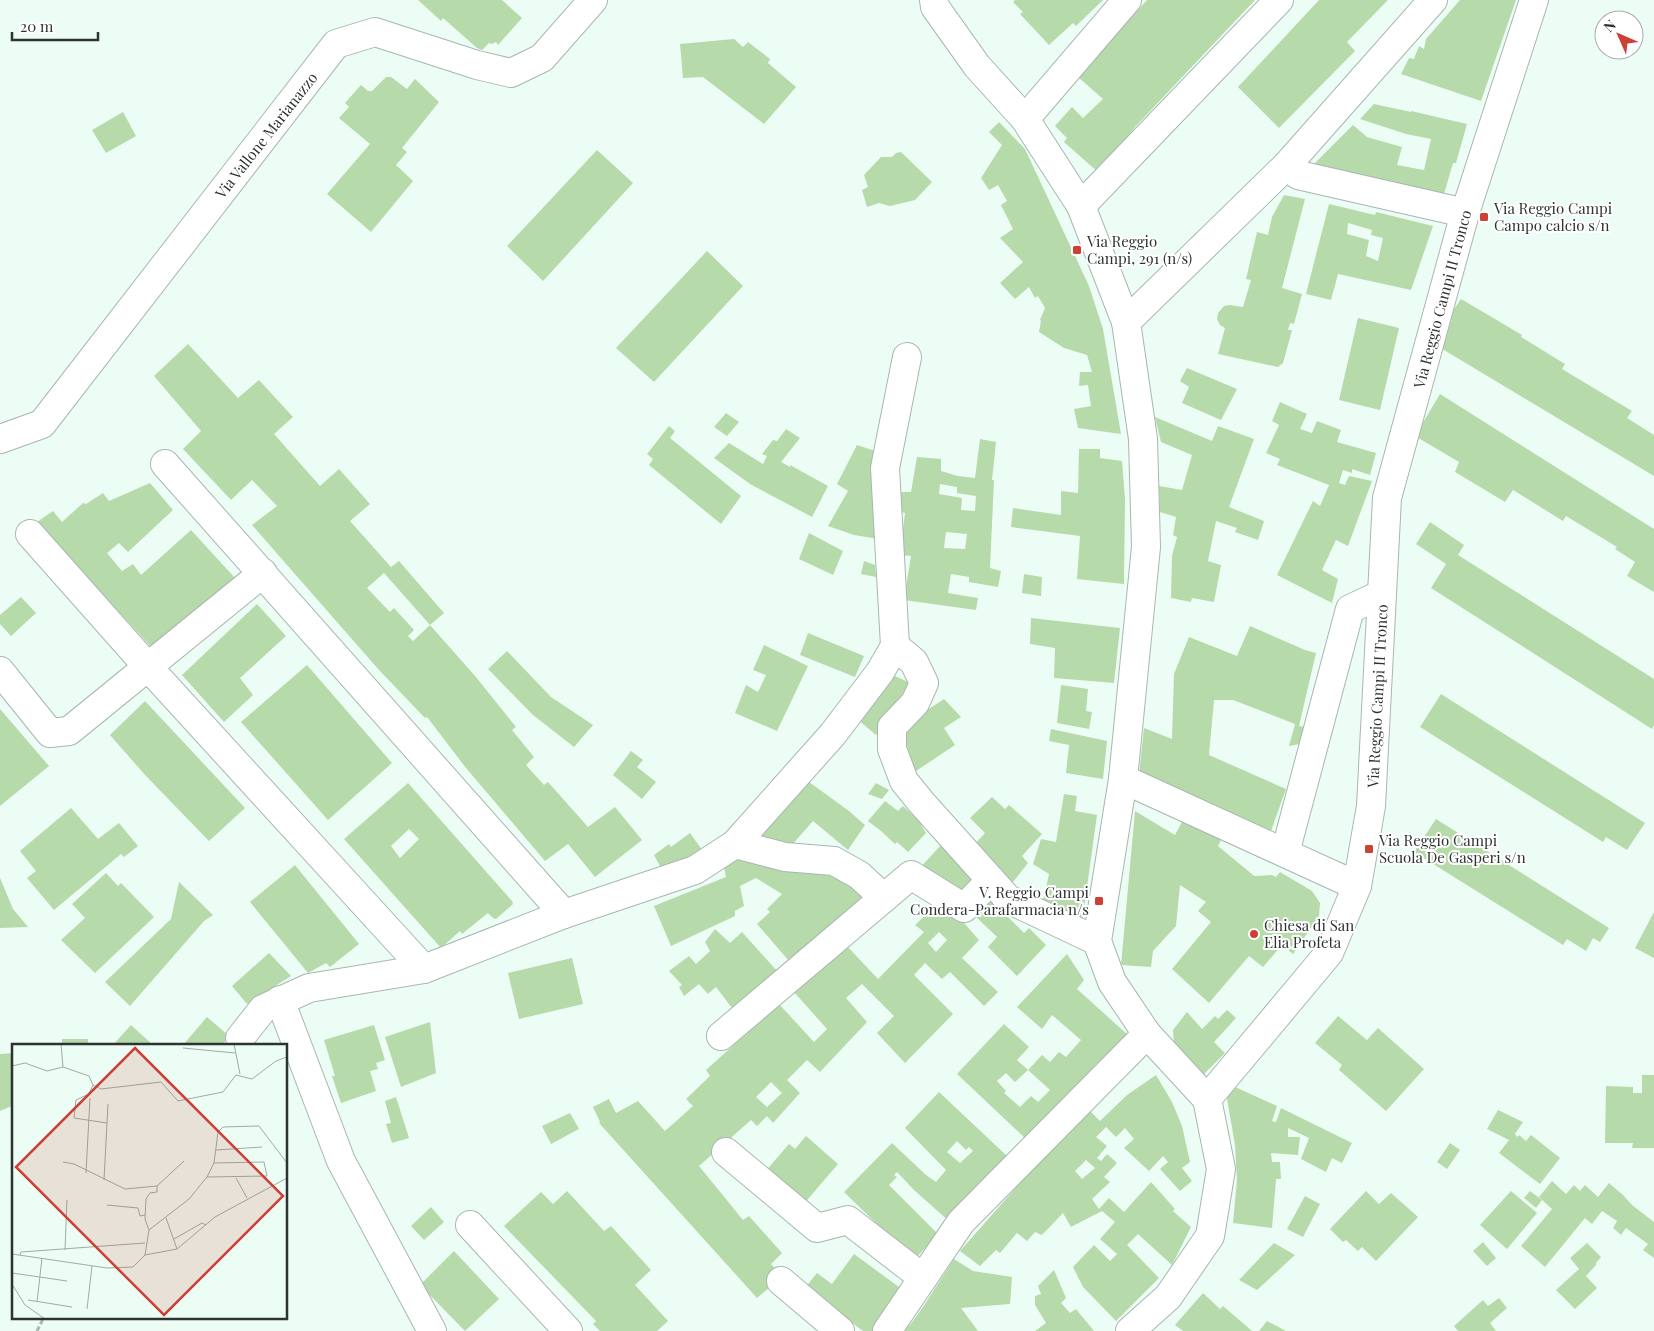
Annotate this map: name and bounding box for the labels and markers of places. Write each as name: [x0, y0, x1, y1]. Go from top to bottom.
place label: Via Reggio Campi Campo calcio s/n: [1493, 198, 1613, 235]
marker: Via Reggio Campi Campo calcio s/n: [1478, 211, 1490, 223]
place label: Via Reggio Campi, 291 (n/s): [1086, 231, 1192, 268]
marker: Via Reggio Campi, 291 (n/s): [1071, 244, 1083, 256]
place label: Via Reggio Campi Scuola De Gasperi s/n: [1378, 830, 1526, 867]
marker: Via Reggio Campi Scuola De Gasperi s/n: [1363, 843, 1375, 855]
place label: V. Reggio Campi Condera-Parafarmacia n/s: [910, 882, 1090, 919]
marker: V. Reggio Campi Condera-Parafarmacia n/s: [1093, 895, 1105, 907]
place label: Chiesa di San Elia Profeta: [1264, 915, 1354, 952]
marker: Chiesa di San Elia Profeta: [1248, 928, 1260, 940]

